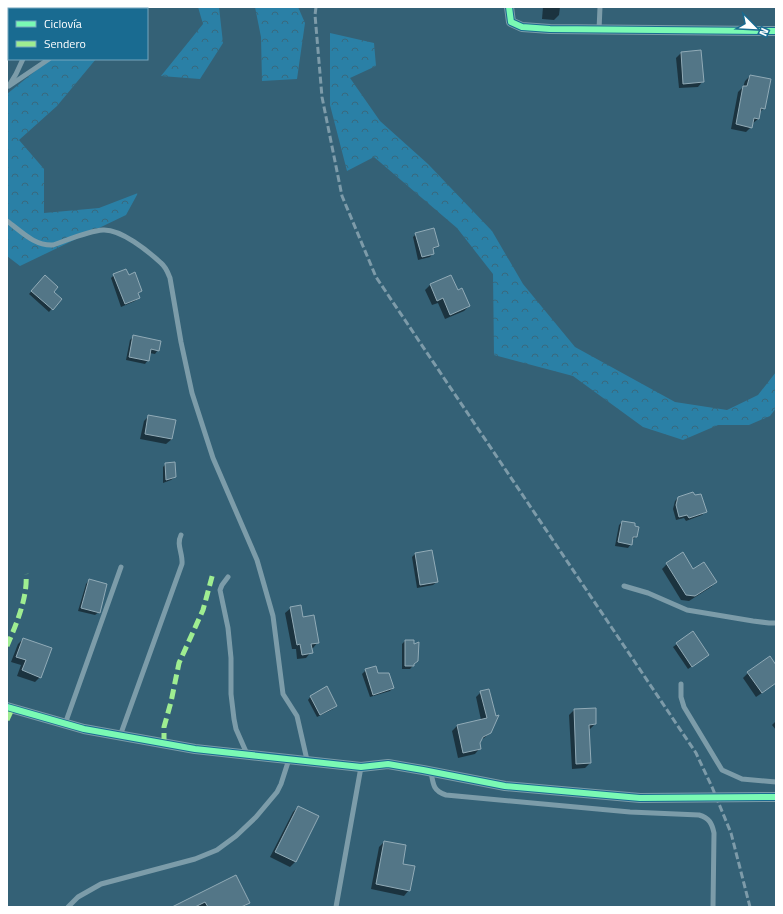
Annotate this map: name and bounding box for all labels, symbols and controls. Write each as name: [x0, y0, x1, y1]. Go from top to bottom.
legend: [8, 8, 148, 60]
north arrow: [735, 8, 775, 48]
text: Ciclovía: [44, 14, 82, 33]
text: N: [755, 25, 773, 39]
text: Sendero: [44, 34, 86, 53]

